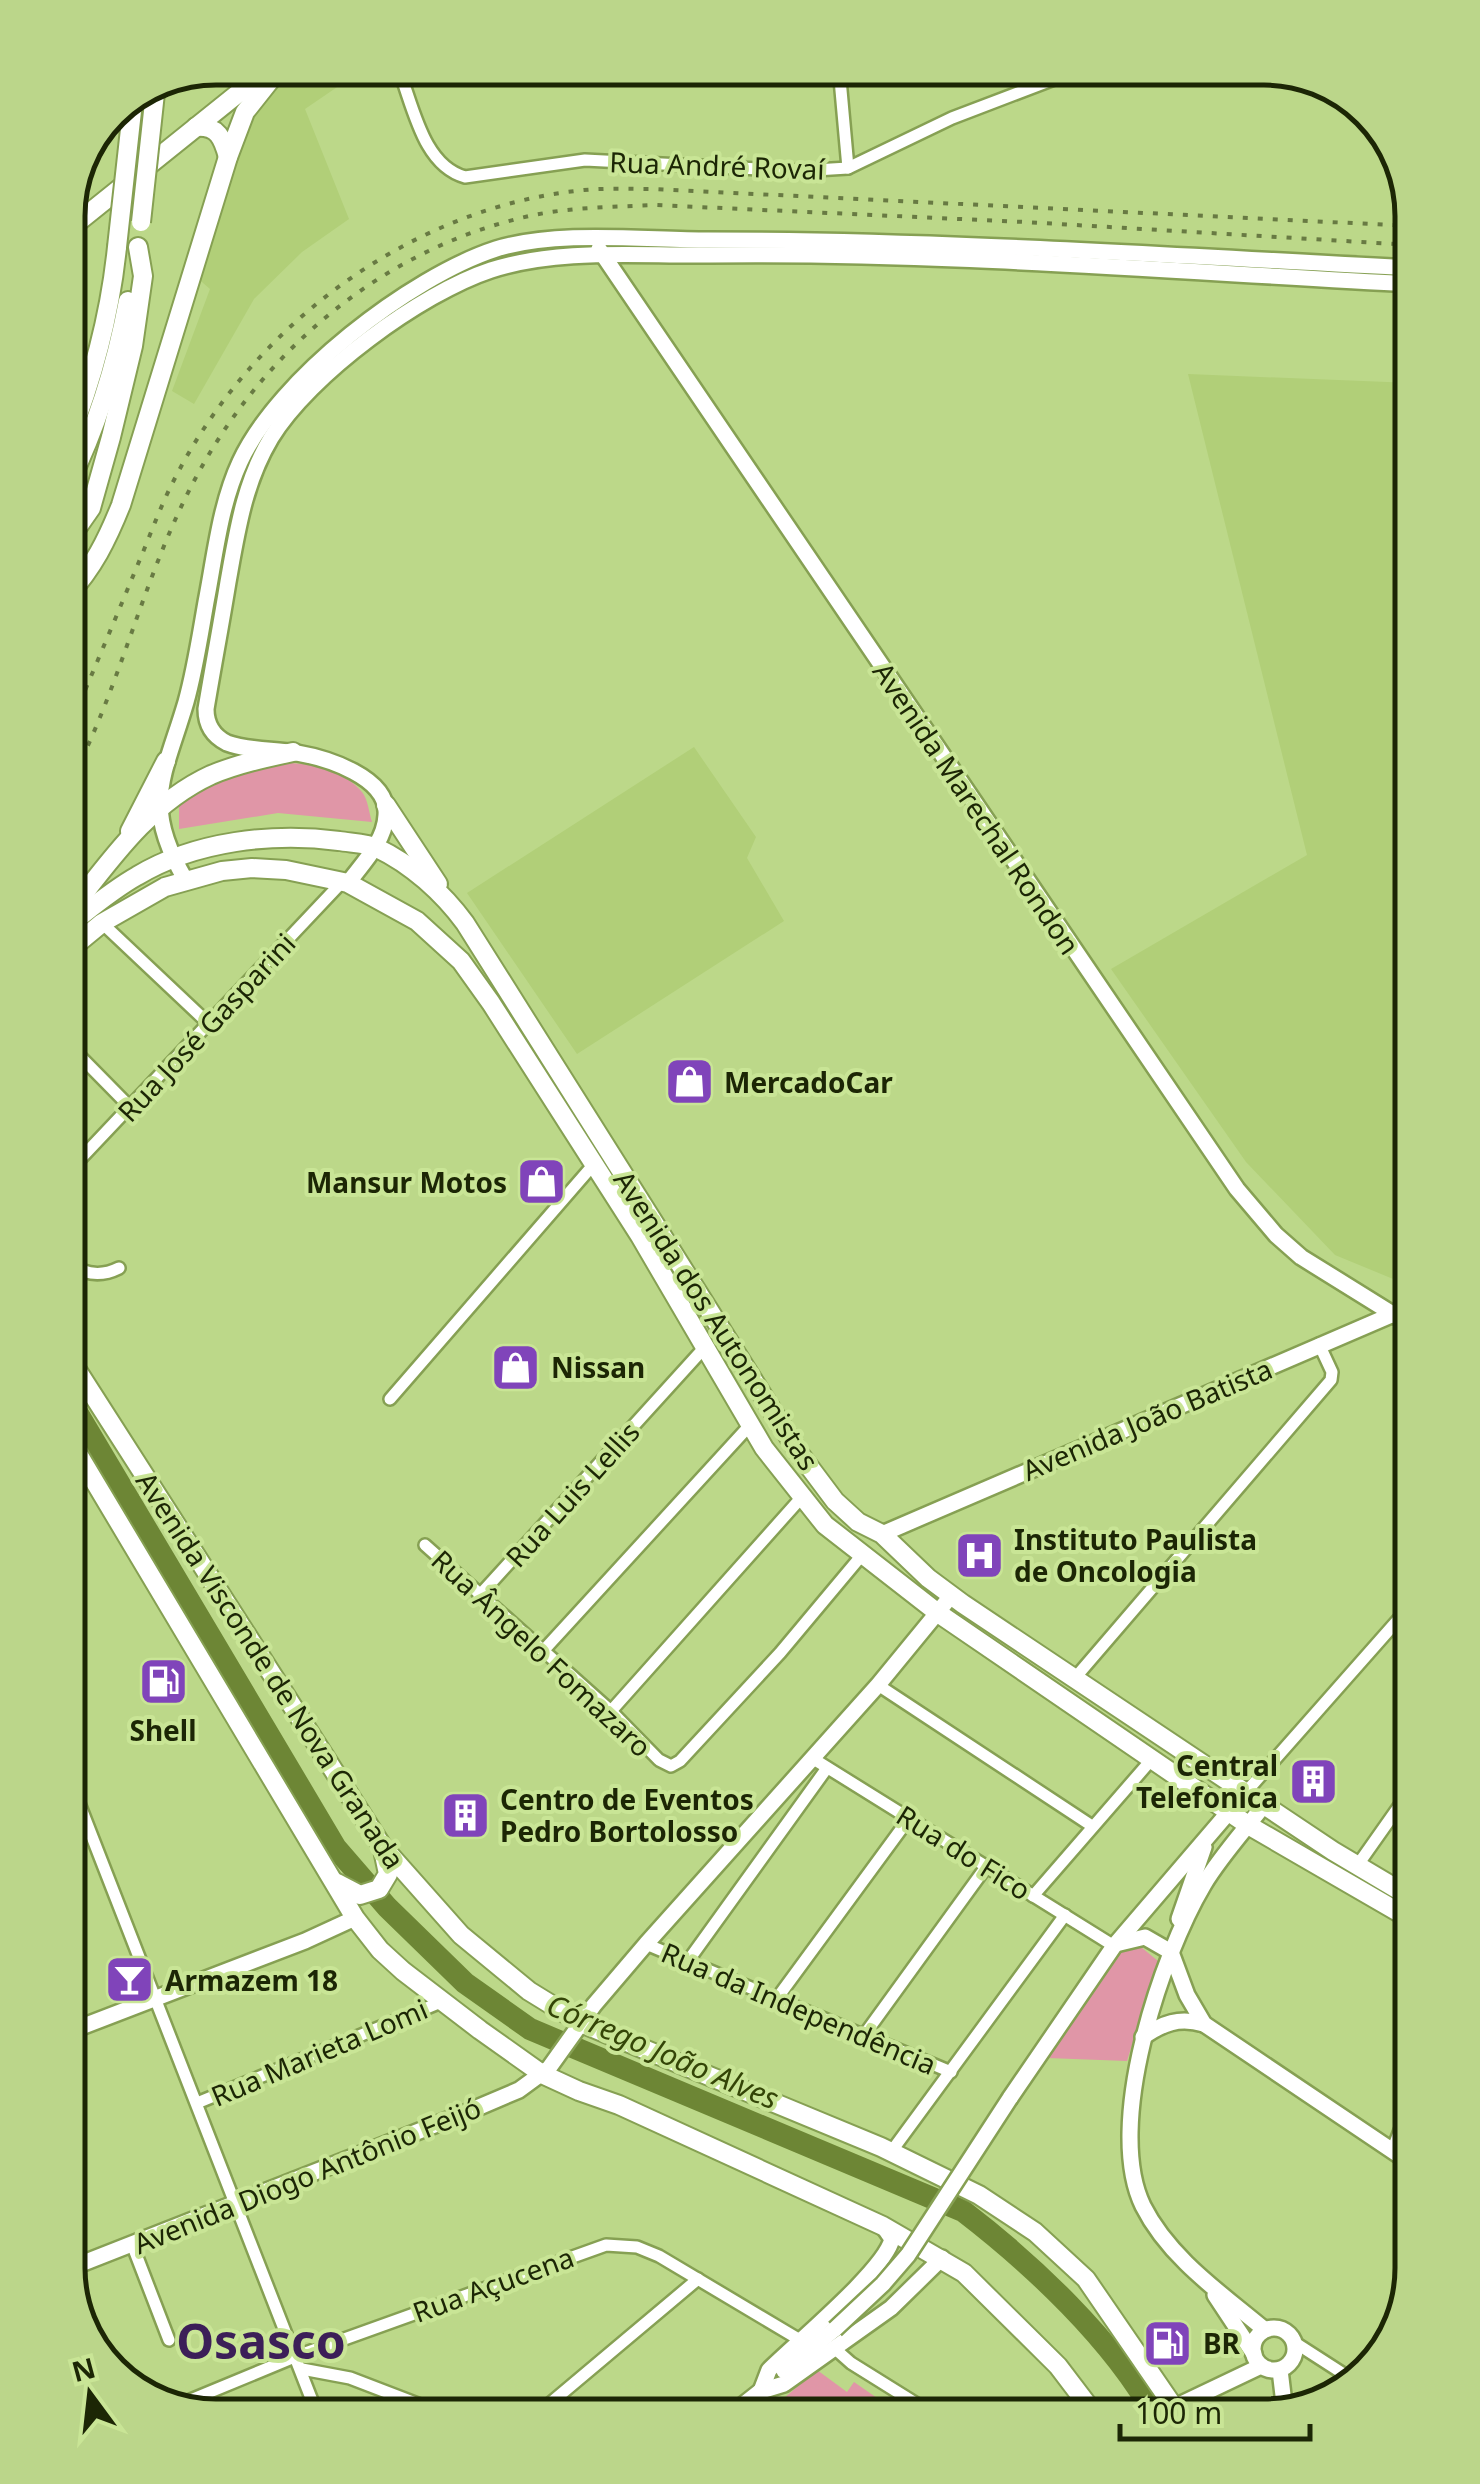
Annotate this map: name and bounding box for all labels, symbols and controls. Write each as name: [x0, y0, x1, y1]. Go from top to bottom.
street label: Rua André Rovaí: [609, 142, 826, 188]
street label: Avenida Marechal Rondon: [865, 655, 1089, 961]
street label: Rua José Gasparini: [109, 925, 303, 1129]
shop icon: MercadoCar: [663, 1056, 715, 1108]
place label: MercadoCar: [724, 1063, 893, 1101]
shop icon: Mansur Motos: [516, 1156, 568, 1208]
place label: Mansur Motos: [306, 1163, 507, 1201]
street label: Avenida dos Autonomistas: [606, 1163, 828, 1477]
shop icon: Nissan: [490, 1341, 542, 1393]
place label: Nissan: [551, 1348, 645, 1386]
street label: Avenida João Batista: [1016, 1349, 1278, 1489]
street label: Rua Luis Lellis: [497, 1413, 647, 1575]
street label: Avenida Visconde de Nova Granada: [128, 1464, 414, 1876]
place label: Instituto Paulista de Oncologia: [1014, 1520, 1257, 1590]
hospital icon: Instituto Paulista de Oncologia: [953, 1529, 1005, 1581]
street label: Rua Ângelo Fomazaro: [424, 1541, 660, 1765]
fuel station icon: Shell: [137, 1656, 189, 1708]
place label: Shell: [129, 1711, 197, 1749]
place label: Central Telefonica: [1136, 1746, 1278, 1816]
building icon: Central Telefonica: [1287, 1755, 1339, 1807]
place label: Centro de Eventos Pedro Bortolosso: [500, 1780, 754, 1850]
building icon: Centro de Eventos Pedro Bortolosso: [439, 1789, 491, 1841]
street label: Rua do Fico: [890, 1796, 1038, 1908]
street label: Rua da Independência: [656, 1933, 942, 2083]
bar icon: Armazem 18: [104, 1954, 156, 2006]
place label: Armazem 18: [165, 1961, 338, 1999]
water label: Córrego João Alves: [541, 1984, 785, 2118]
street label: Rua Marieta Lomi: [205, 1989, 433, 2115]
street label: Avenida Diogo Antônio Feijó: [128, 2088, 486, 2262]
street label: Rua Açucena: [407, 2237, 579, 2331]
district label: Osasco: [176, 2308, 346, 2373]
fuel station icon: BR: [1142, 2317, 1194, 2369]
place label: BR: [1203, 2324, 1241, 2362]
north arrow: [40, 2344, 140, 2444]
text: N: [67, 2348, 99, 2390]
scale bar: [1120, 2379, 1310, 2441]
text: 100 m: [1135, 2392, 1222, 2433]

